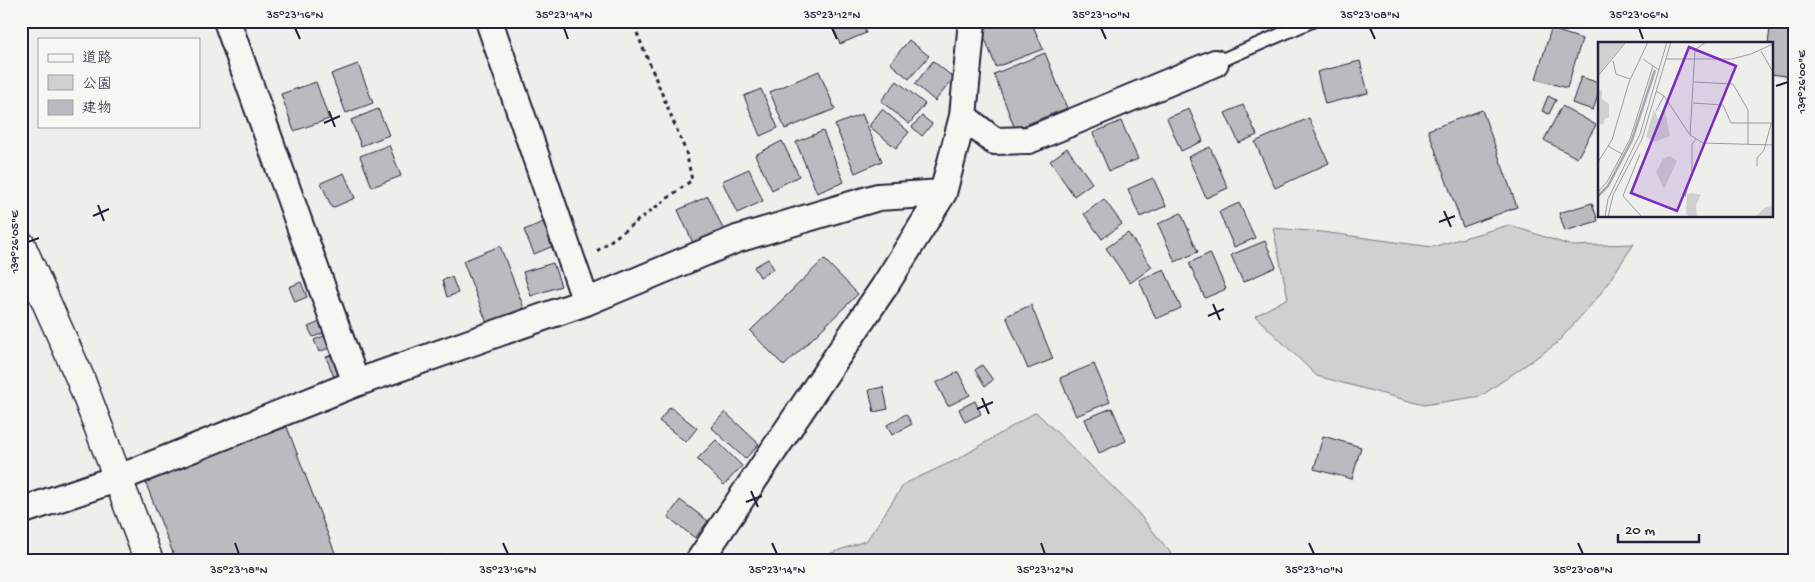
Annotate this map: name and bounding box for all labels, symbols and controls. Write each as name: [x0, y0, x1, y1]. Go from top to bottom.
text: 35°23'16"N: [266, 9, 324, 23]
text: 35°23'14"N: [535, 9, 592, 23]
text: 35°23'12"N: [803, 9, 860, 23]
text: 35°23'10"N: [1071, 9, 1130, 23]
text: 35°23'08"N: [1339, 9, 1400, 23]
text: 35°23'06"N: [1609, 9, 1669, 23]
legend: [38, 38, 200, 128]
inset map: [1598, 42, 1772, 218]
text: 道路: [82, 50, 112, 68]
text: 139°26'00"E: [1796, 50, 1810, 115]
text: 公園: [82, 76, 112, 94]
text: 建物: [82, 100, 112, 118]
text: 139°26'05"E: [9, 210, 23, 275]
scale bar: [1618, 512, 1699, 544]
text: 20 m: [1625, 522, 1655, 540]
text: 35°23'18"N: [209, 564, 268, 578]
text: 35°23'16"N: [479, 564, 537, 578]
text: 35°23'14"N: [748, 564, 805, 578]
text: 35°23'12"N: [1016, 564, 1073, 578]
text: 35°23'10"N: [1284, 564, 1343, 578]
text: 35°23'08"N: [1552, 564, 1613, 578]

